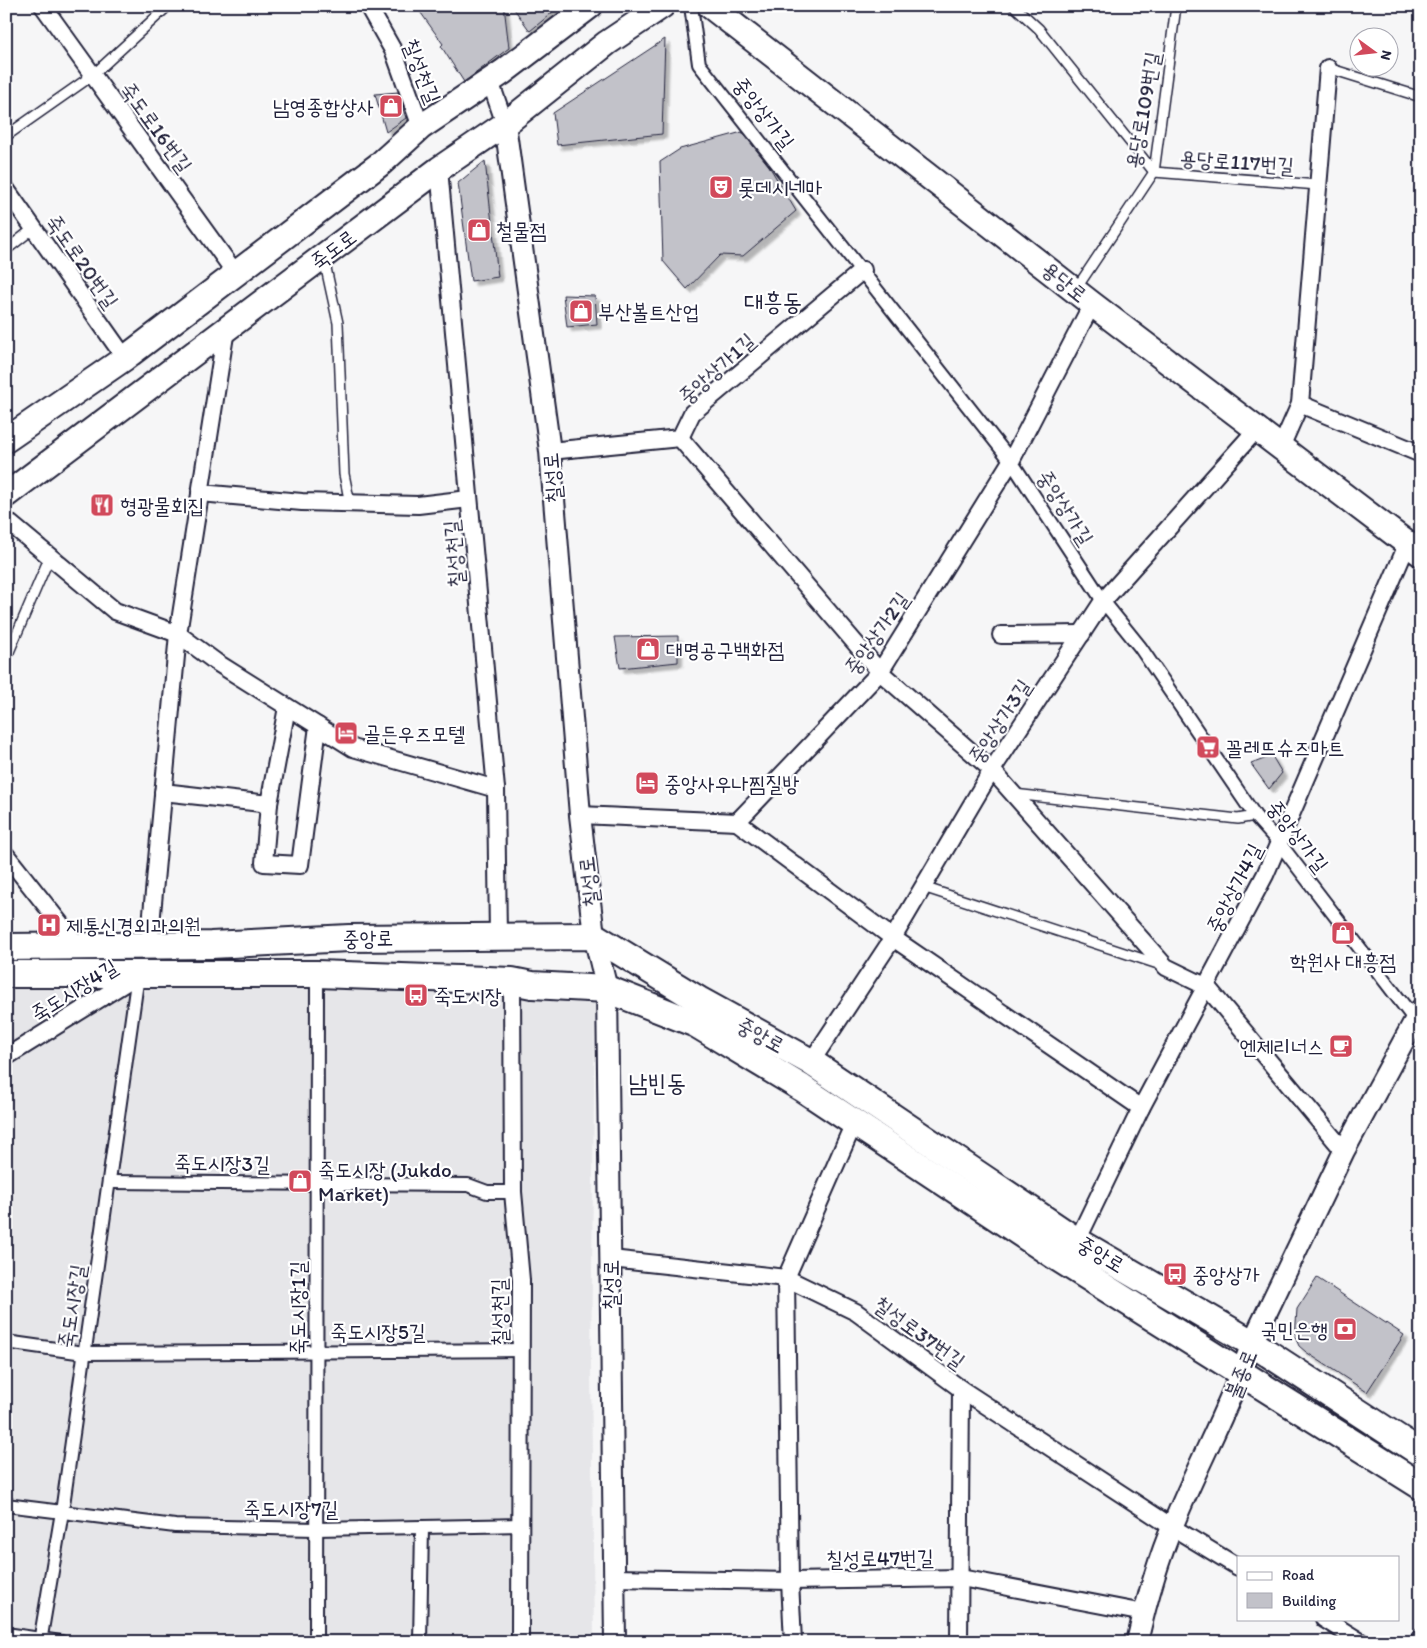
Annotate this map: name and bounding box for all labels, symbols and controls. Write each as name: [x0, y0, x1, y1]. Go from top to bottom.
north arrow: [1350, 28, 1400, 78]
street label: 칠성천길: [398, 35, 446, 107]
text: N: [1377, 48, 1396, 62]
street label: 용당로109번길: [1119, 50, 1165, 170]
street label: 중앙상가길: [728, 72, 800, 154]
street label: 죽도로16번길: [116, 77, 198, 177]
shop icon: 남영종합상사: [378, 93, 404, 119]
place label: 남영종합상사: [273, 94, 374, 119]
street label: 용당로117번길: [1179, 145, 1295, 177]
theatre icon: 롯데시네마: [708, 174, 734, 200]
place label: 롯데시네마: [738, 175, 823, 200]
street label: 죽도로20번길: [42, 209, 124, 313]
shop icon: 철물점: [466, 217, 492, 243]
place label: 철물점: [496, 218, 547, 243]
street label: 죽도로: [305, 224, 361, 274]
street label: 용당로: [1037, 255, 1093, 307]
district label: 대흥동: [744, 287, 802, 316]
shop icon: 부산볼트산업: [568, 298, 594, 324]
place label: 부산볼트산업: [598, 299, 699, 324]
street label: 중앙상가1길: [673, 327, 759, 409]
street label: 칠성로: [537, 452, 567, 504]
street label: 중앙상가길: [1033, 465, 1100, 549]
restaurant icon: 형광물회집: [89, 492, 115, 518]
place label: 형광물회집: [120, 493, 205, 518]
street label: 칠성천길: [438, 519, 468, 589]
street label: 중앙상가2길: [838, 587, 914, 679]
shop icon: 대명공구백화점: [635, 636, 661, 662]
place label: 대명공구백화점: [666, 637, 784, 662]
street label: 중앙상가3길: [962, 674, 1036, 768]
hotel icon: 골든우즈모텔: [333, 720, 359, 746]
place label: 골든우즈모텔: [364, 721, 465, 746]
supermarket icon: 꼴레뜨슈즈마트: [1195, 734, 1221, 760]
place label: 꼴레뜨슈즈마트: [1226, 735, 1344, 760]
hotel icon: 중앙사우나찜질방: [634, 770, 660, 796]
place label: 중앙사우나찜질방: [664, 771, 799, 796]
street label: 중앙상가길: [1262, 795, 1334, 877]
street label: 중앙상가4길: [1201, 839, 1267, 937]
street label: 칠성로: [573, 855, 603, 909]
hospital icon: 제통신경외과의원: [36, 912, 62, 938]
place label: 제통신경외과의원: [66, 913, 201, 938]
shop icon: 학원사 대흥점: [1330, 920, 1356, 946]
street label: 중앙로: [342, 925, 394, 951]
place label: 학원사 대흥점: [1290, 949, 1396, 974]
street label: 죽도시장4길: [26, 954, 122, 1026]
bus stop icon: 죽도시장: [403, 982, 429, 1008]
place label: 죽도시장: [434, 983, 502, 1008]
street label: 중앙로: [733, 1011, 789, 1057]
cafe icon: 엔제리너스: [1328, 1033, 1354, 1059]
place label: 엔제리너스: [1240, 1034, 1324, 1059]
district label: 남빈동: [628, 1068, 686, 1097]
street label: 죽도시장3길: [174, 1150, 270, 1176]
place label: 죽도시장 (Jukdo Market): [318, 1157, 452, 1206]
shop icon: 죽도시장 (Jukdo Market): [287, 1168, 313, 1194]
street label: 중앙로: [1073, 1230, 1129, 1278]
street label: 칠성로: [598, 1260, 623, 1310]
street label: 죽도시장1길: [285, 1261, 310, 1355]
bus stop icon: 중앙상가: [1162, 1261, 1188, 1287]
street label: 죽도시장길: [52, 1262, 90, 1350]
place label: 중앙상가: [1192, 1262, 1260, 1287]
street label: 칠성천길: [486, 1278, 512, 1346]
street label: 칠성로37번길: [870, 1291, 970, 1373]
bank icon: 국민은행: [1332, 1316, 1358, 1342]
place label: 국민은행: [1260, 1317, 1328, 1342]
street label: 죽도시장5길: [330, 1319, 426, 1344]
street label: 불종로: [1219, 1346, 1261, 1402]
street label: 죽도시장7길: [244, 1496, 339, 1521]
street label: 칠성로47번길: [826, 1545, 934, 1571]
legend: [1237, 1556, 1400, 1620]
text: Road: [1282, 1566, 1315, 1584]
text: Building: [1282, 1592, 1336, 1610]

